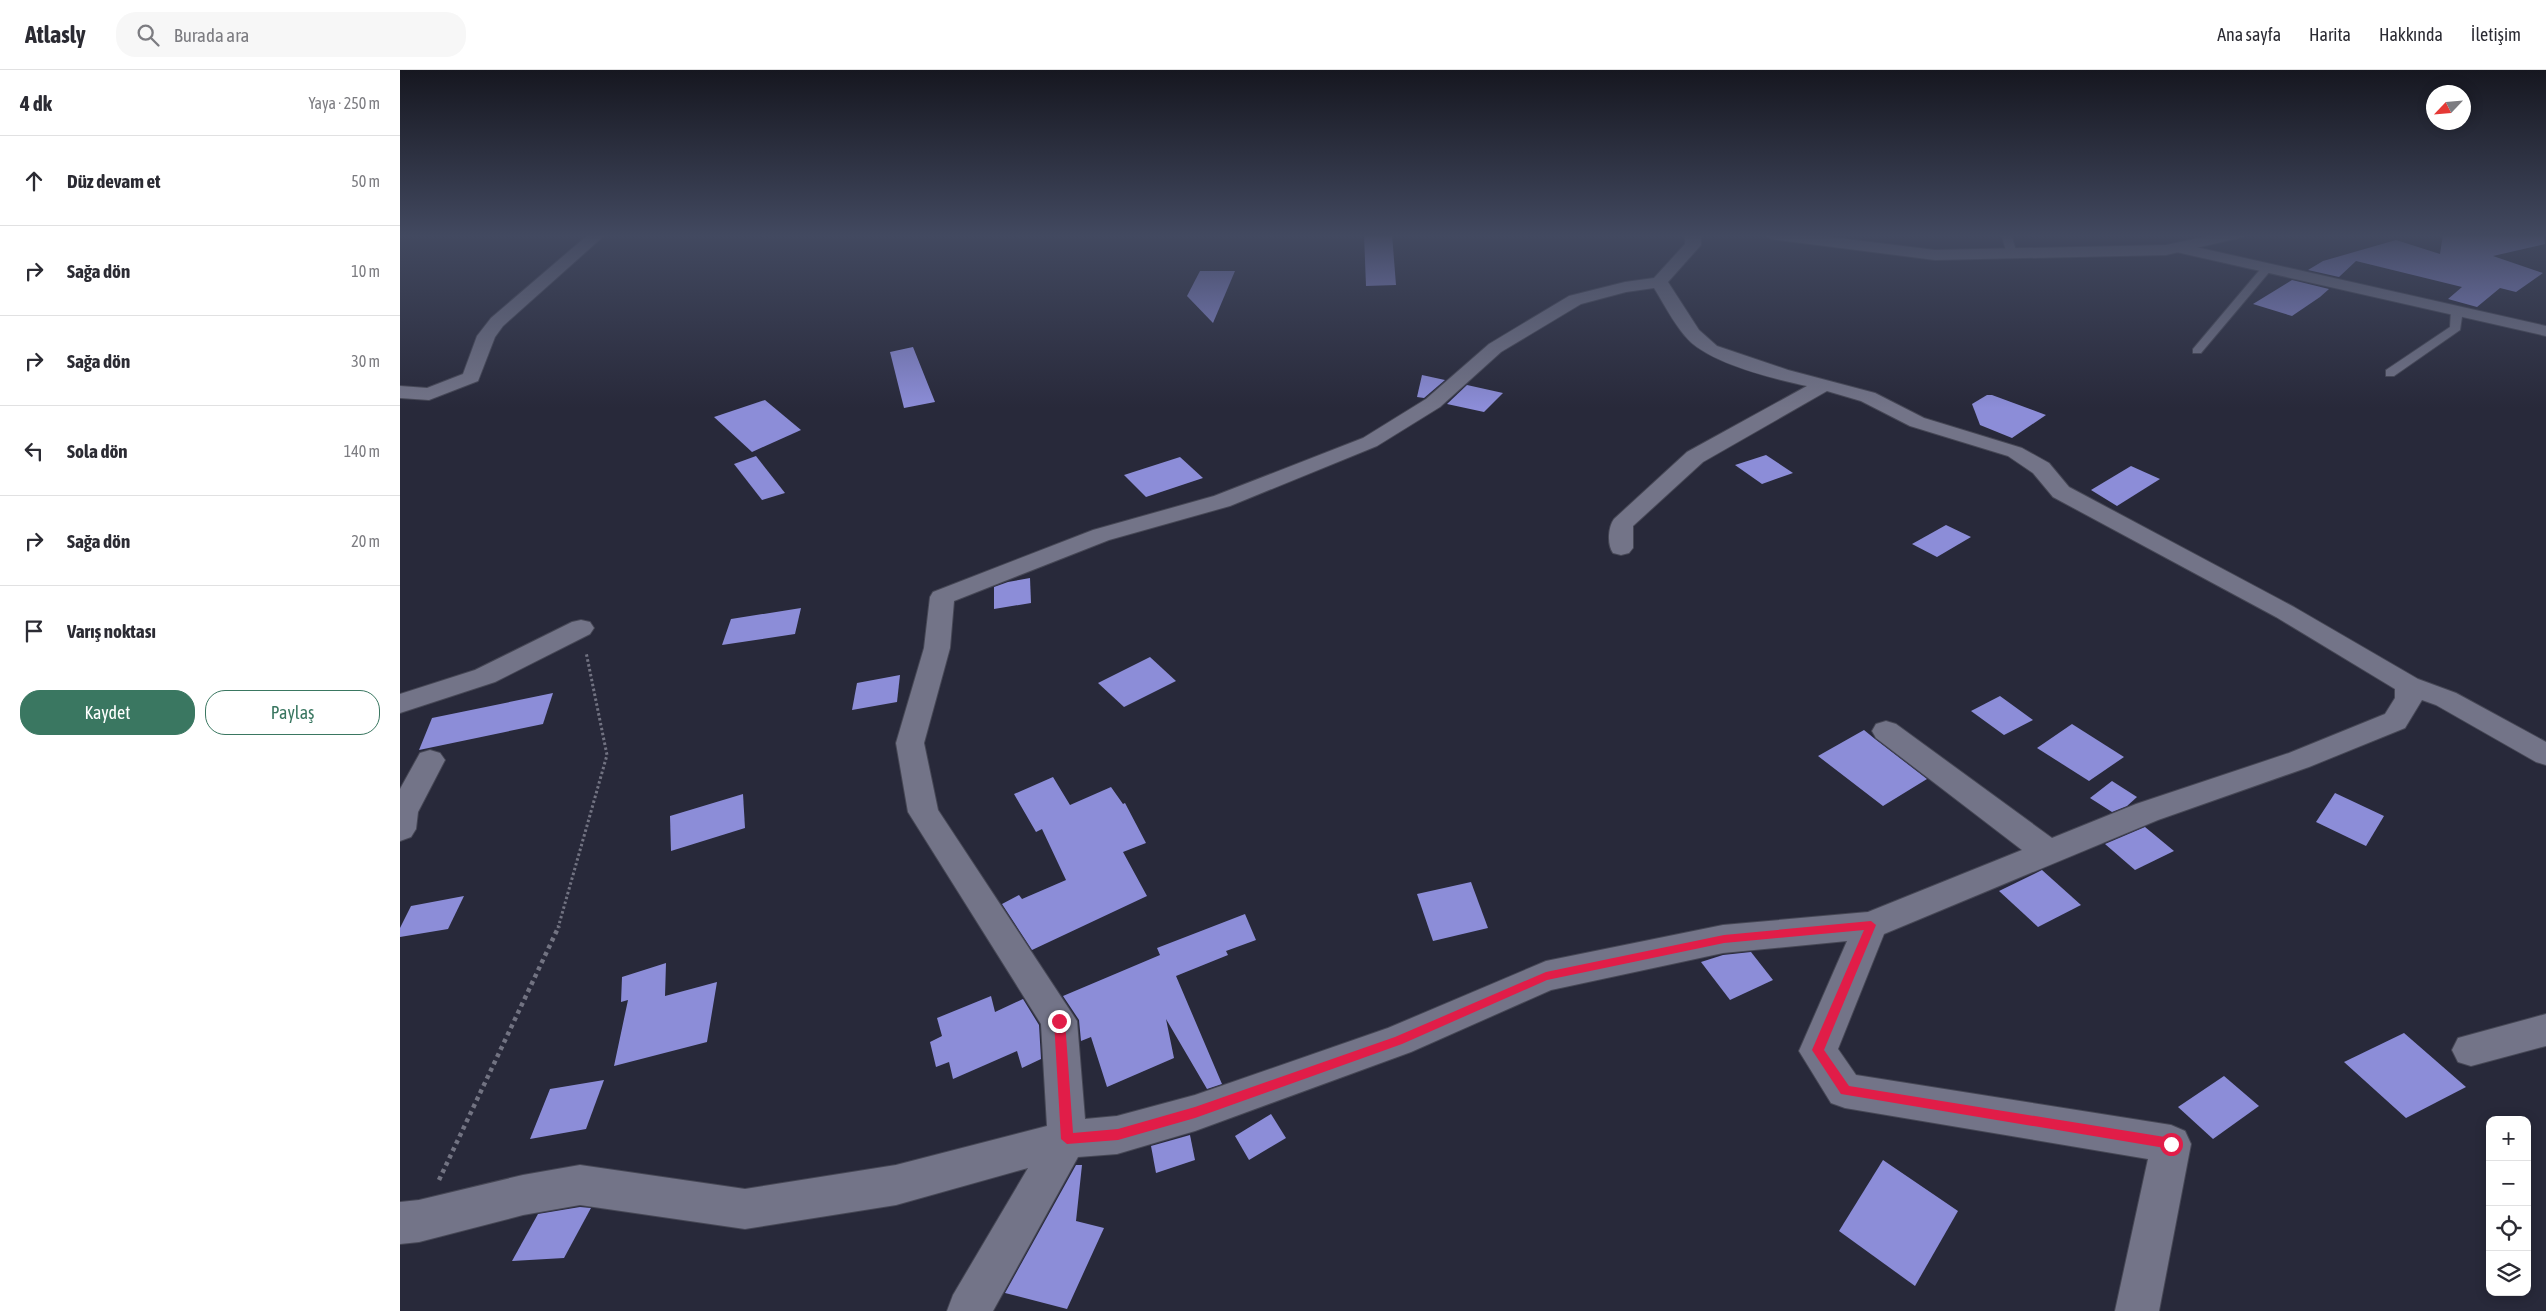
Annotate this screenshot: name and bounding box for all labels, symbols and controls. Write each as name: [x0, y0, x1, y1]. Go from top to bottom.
search box: [116, 12, 466, 57]
text: Atlasly: [25, 21, 86, 48]
icon: search: [134, 21, 162, 49]
text: Burada ara: [174, 24, 249, 46]
text: Ana sayfa: [2217, 24, 2281, 45]
text: Harita: [2309, 24, 2351, 45]
text: Hakkında: [2379, 24, 2443, 45]
text: İletişim: [2471, 24, 2521, 45]
north arrow: [2426, 85, 2471, 130]
text: 4 dk: [20, 91, 52, 115]
text: Yaya · 250 m: [308, 94, 380, 112]
icon: ahead: [20, 167, 48, 195]
text: Düz devam et: [67, 170, 161, 192]
text: 50 m: [351, 172, 380, 190]
icon: right: [20, 257, 48, 285]
text: Sağa dön: [67, 260, 130, 282]
text: 10 m: [351, 262, 380, 280]
icon: right: [20, 347, 48, 375]
text: Sağa dön: [67, 350, 130, 372]
text: 30 m: [351, 352, 380, 370]
icon: left: [20, 437, 48, 465]
text: Sola dön: [67, 440, 128, 462]
text: 140 m: [344, 442, 380, 460]
icon: right: [20, 527, 48, 555]
text: Sağa dön: [67, 530, 130, 552]
text: 20 m: [351, 532, 380, 550]
icon: arrive: [20, 617, 48, 645]
text: Varış noktası: [67, 620, 156, 642]
button: Kaydet: [20, 690, 195, 735]
button: Paylaş: [205, 690, 380, 735]
route end: [1048, 1010, 1071, 1033]
map controls: [2486, 1116, 2531, 1296]
button: +: [2486, 1116, 2531, 1161]
route start: [2160, 1133, 2183, 1156]
button: −: [2486, 1161, 2531, 1206]
button: locate: [2486, 1206, 2531, 1251]
button: layers: [2486, 1251, 2531, 1296]

